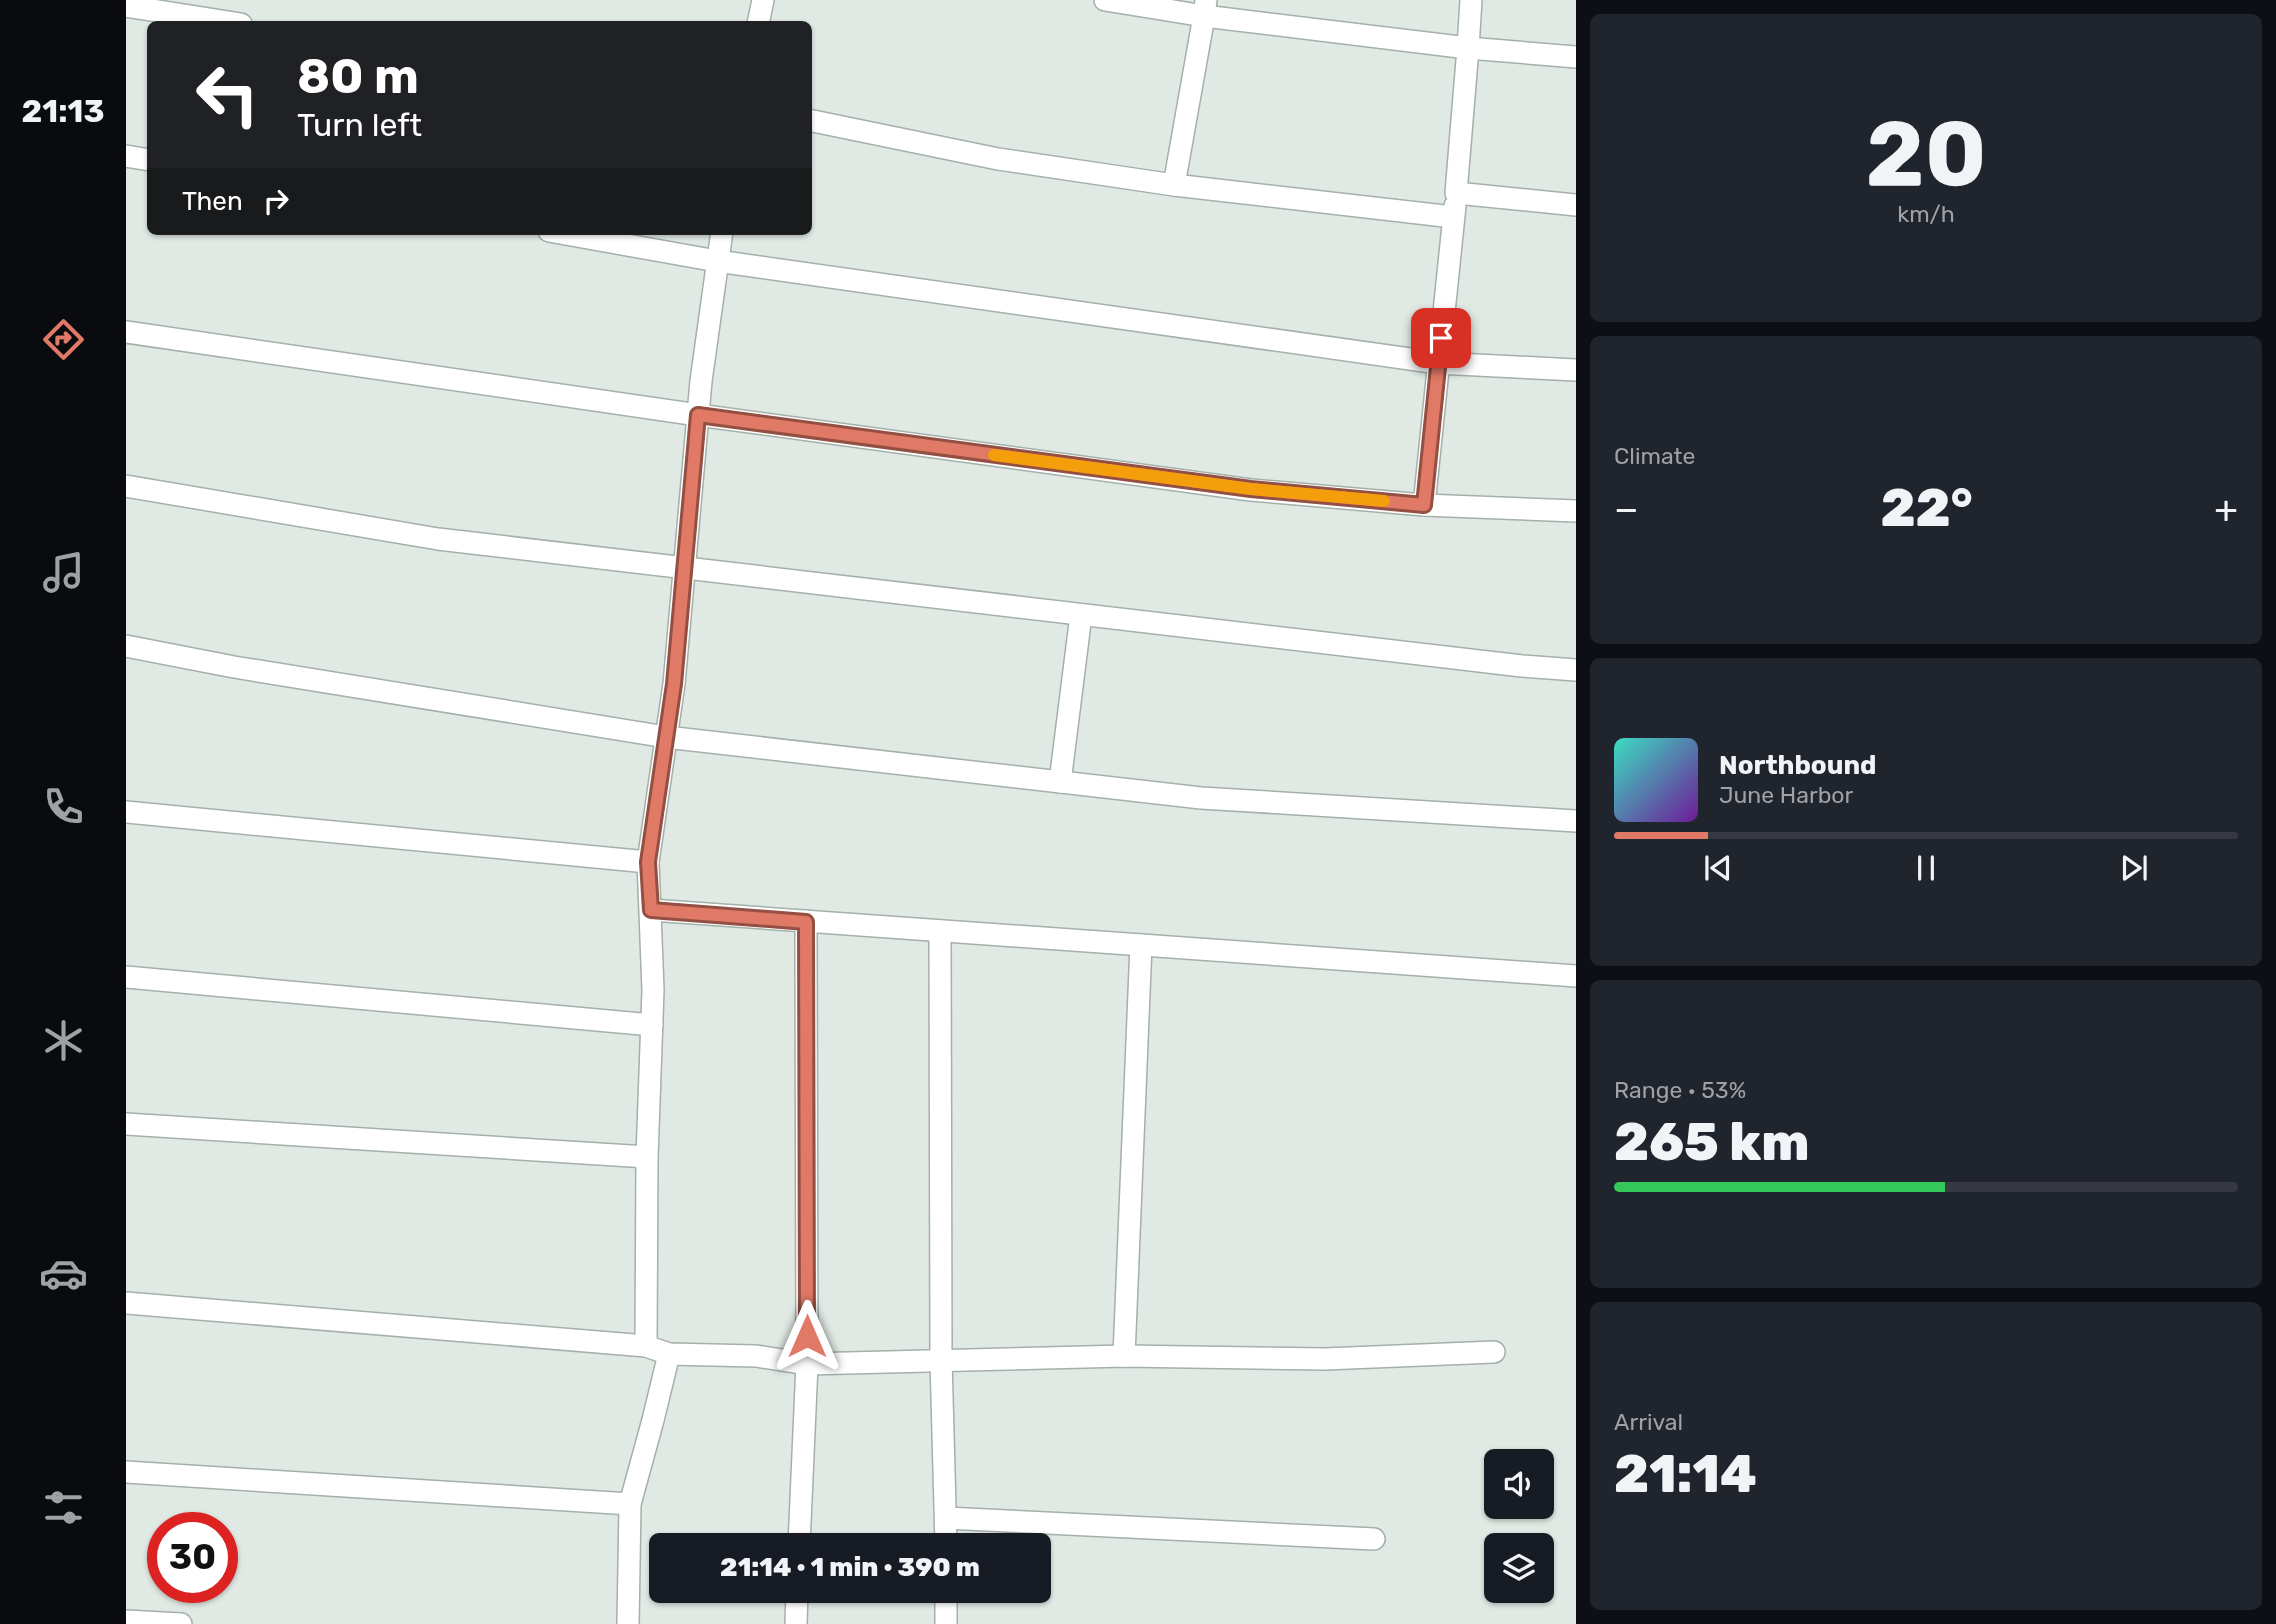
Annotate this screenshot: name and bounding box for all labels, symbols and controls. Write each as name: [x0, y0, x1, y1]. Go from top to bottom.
text: 80 m: [297, 47, 419, 105]
icon: left: [182, 49, 273, 140]
text: 21:13: [21, 92, 105, 130]
text: 20: [1865, 100, 1987, 208]
text: Turn left: [297, 106, 422, 144]
icon: right: [257, 182, 295, 220]
text: Then: [182, 186, 243, 217]
text: km/h: [1897, 200, 1955, 228]
pin: [1411, 308, 1471, 368]
icon: directions: [39, 315, 88, 364]
icon: arrive: [1422, 319, 1460, 357]
text: Climate: [1614, 442, 1695, 470]
text: 22°: [1880, 477, 1973, 539]
text: −: [1614, 486, 1639, 532]
text: +: [2214, 486, 2238, 532]
icon: music: [39, 548, 88, 597]
text: Northbound: [1719, 750, 1877, 781]
text: June Harbor: [1719, 781, 1853, 809]
icon: phone: [39, 782, 88, 831]
icon: previous: [1699, 849, 1737, 887]
icon: pause: [1907, 849, 1945, 887]
icon: next: [2115, 849, 2153, 887]
icon: climate: [39, 1016, 88, 1065]
text: Range · 53%: [1614, 1076, 1746, 1104]
text: 265 km: [1614, 1111, 1809, 1173]
icon: car: [39, 1249, 88, 1298]
position arrow: [770, 1299, 844, 1373]
text: Arrival: [1614, 1408, 1683, 1436]
text: 21:14: [1614, 1443, 1757, 1505]
map controls: [1484, 1449, 1554, 1603]
button: sound: [1484, 1449, 1554, 1519]
icon: filters: [39, 1483, 88, 1532]
speed limit sign: 30: [147, 1512, 238, 1603]
button: layers: [1484, 1533, 1554, 1603]
text: 21:14 · 1 min · 390 m: [720, 1552, 980, 1583]

